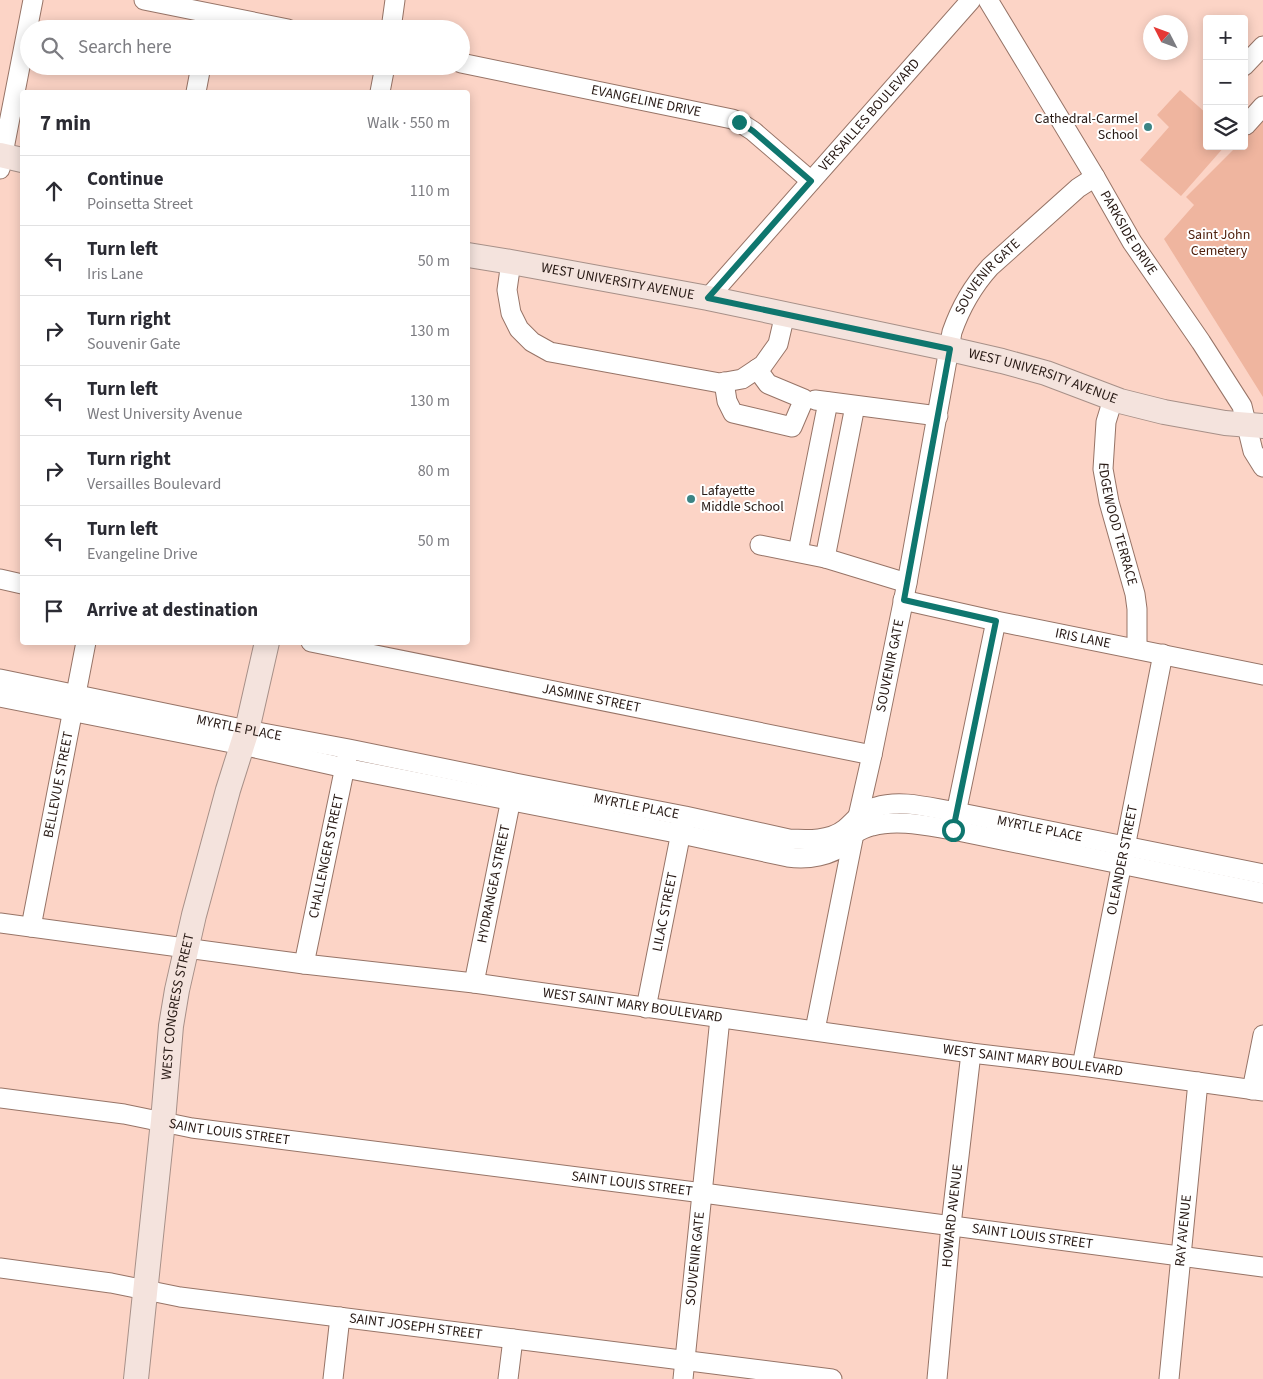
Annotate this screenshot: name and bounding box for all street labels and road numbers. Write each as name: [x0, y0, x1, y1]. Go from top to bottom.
street label: VERSAILLES BOULEVARD: [814, 54, 925, 176]
street label: EVANGELINE DRIVE: [589, 80, 703, 122]
street label: PARKSIDE DRIVE: [1095, 187, 1162, 279]
street label: SOUVENIR GATE: [950, 234, 1025, 318]
street label: WEST UNIVERSITY AVENUE: [539, 258, 696, 305]
street label: WEST UNIVERSITY AVENUE: [966, 344, 1120, 409]
street label: EDGEWOOD TERRACE: [1093, 462, 1142, 588]
street label: SOUVENIR GATE: [871, 618, 909, 714]
street label: IRIS LANE: [1053, 623, 1113, 654]
street label: JASMINE STREET: [540, 679, 643, 718]
street label: MYRTLE PLACE: [194, 710, 283, 746]
street label: BELLEVUE STREET: [38, 729, 79, 840]
street label: MYRTLE PLACE: [592, 788, 681, 825]
street label: CHALLENGER STREET: [304, 792, 349, 920]
street label: OLEANDER STREET: [1102, 803, 1143, 917]
street label: MYRTLE PLACE: [995, 810, 1084, 847]
street label: HYDRANGEA STREET: [472, 822, 516, 945]
street label: LILAC STREET: [647, 870, 683, 953]
street label: WEST CONGRESS STREET: [157, 931, 200, 1081]
street label: WEST SAINT MARY BOULEVARD: [541, 983, 724, 1028]
street label: WEST SAINT MARY BOULEVARD: [941, 1039, 1124, 1082]
street label: SAINT LOUIS STREET: [167, 1113, 291, 1150]
street label: HOWARD AVENUE: [937, 1163, 968, 1268]
street label: SAINT LOUIS STREET: [570, 1166, 694, 1202]
street label: RAY AVENUE: [1170, 1194, 1197, 1268]
street label: SOUVENIR GATE: [681, 1211, 710, 1307]
street label: SAINT LOUIS STREET: [971, 1219, 1095, 1255]
street label: SAINT JOSEPH STREET: [348, 1308, 484, 1345]

